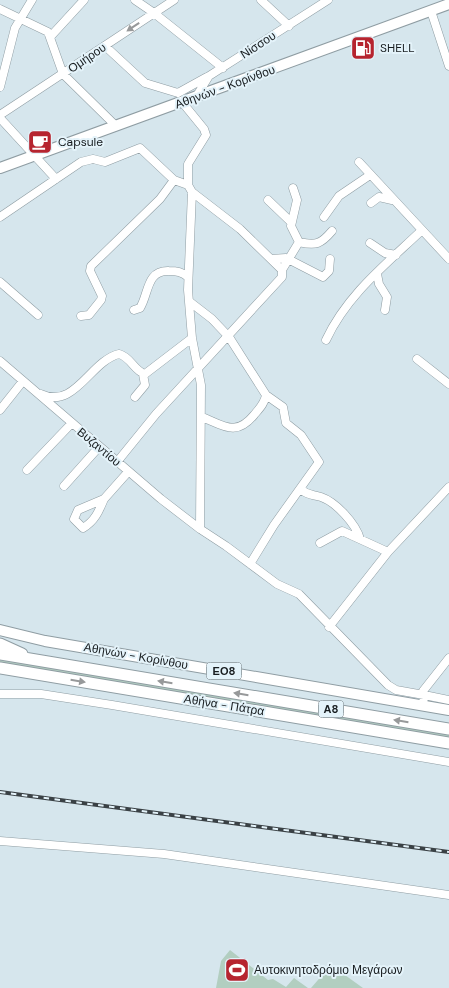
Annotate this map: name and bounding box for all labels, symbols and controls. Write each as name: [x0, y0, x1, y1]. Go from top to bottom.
one-way arrow: [127, 22, 140, 32]
street label: Νίσσου: [237, 28, 279, 62]
fuel station icon: SHELL: [350, 35, 376, 61]
street label: Ομήρου: [65, 39, 109, 77]
place label: SHELL: [380, 40, 415, 56]
street label: Αθηνών - Κορίνθου: [173, 61, 277, 113]
cafe icon: Capsule: [27, 129, 53, 155]
place label: Capsule: [58, 134, 103, 150]
street label: Βυζαντίου: [74, 424, 124, 470]
street label: Αθηνών - Κορίνθου: [83, 639, 189, 673]
road number: ΕΟ8: [206, 662, 242, 679]
one-way arrow: [156, 677, 172, 685]
one-way arrow: [70, 678, 86, 686]
one-way arrow: [232, 690, 248, 698]
street label: Αθήνα - Πάτρα: [183, 691, 265, 719]
road number: Α8: [318, 701, 344, 718]
one-way arrow: [393, 717, 409, 725]
sports icon: Αυτοκινητοδρόμιο Μεγάρων: [224, 957, 250, 983]
place label: Αυτοκινητοδρόμιο Μεγάρων: [254, 962, 403, 978]

